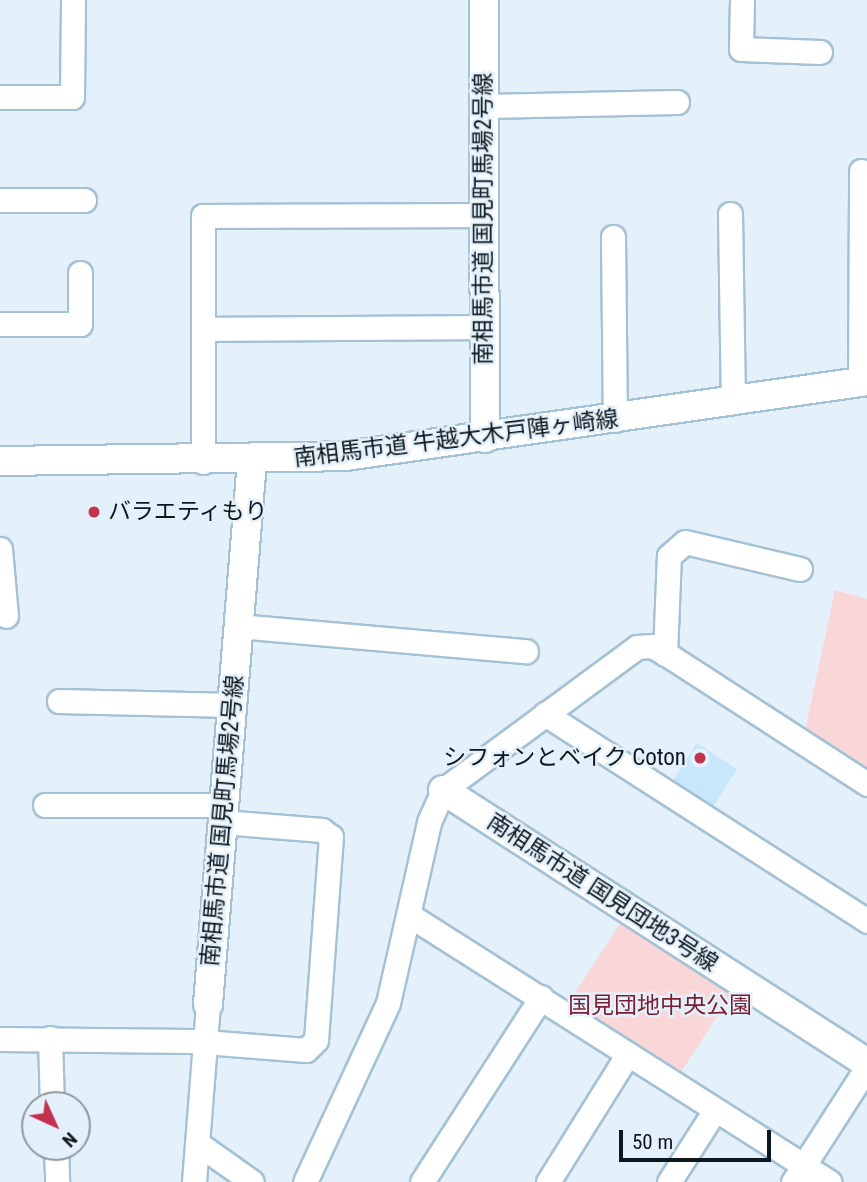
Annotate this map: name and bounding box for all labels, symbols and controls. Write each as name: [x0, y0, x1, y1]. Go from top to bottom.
street label: 南相馬市道 国見町馬場2号線: [470, 73, 498, 365]
street label: 南相馬市道 牛越大木戸陣ヶ崎線: [292, 405, 620, 473]
place label: バラエティもり: [108, 498, 269, 526]
marker: バラエティもり: [86, 504, 102, 520]
street label: 南相馬市道 国見町馬場2号線: [197, 674, 249, 968]
place label: シフォンとベイク Coton: [443, 744, 686, 772]
marker: シフォンとベイク Coton: [692, 750, 708, 766]
street label: 南相馬市道 国見団地3号線: [481, 808, 723, 978]
park label: 国見団地中央公園: [568, 992, 752, 1020]
north arrow: [21, 1091, 91, 1161]
scale bar: [622, 1116, 774, 1160]
text: N: [58, 1128, 82, 1152]
text: 50 m: [632, 1130, 673, 1154]

